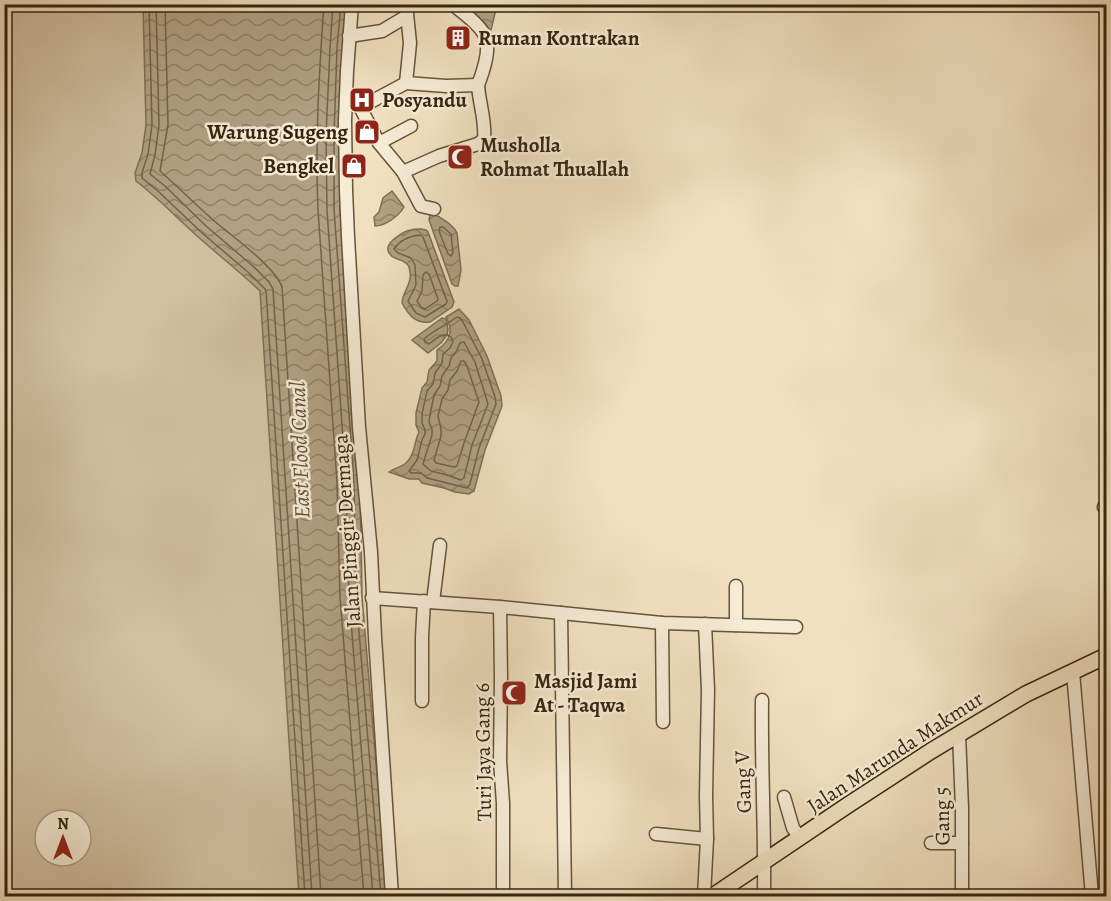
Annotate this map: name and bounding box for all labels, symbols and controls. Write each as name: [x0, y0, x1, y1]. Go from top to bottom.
building icon: Ruman Kontrakan: [443, 23, 473, 53]
place label: Ruman Kontrakan: [478, 24, 640, 52]
hospital icon: Posyandu: [347, 85, 377, 115]
place label: Posyandu: [382, 86, 467, 114]
shop icon: Warung Sugeng: [352, 117, 382, 147]
place label: Warung Sugeng: [206, 118, 348, 146]
place label: Musholla Rohmat Thuallah: [480, 131, 629, 183]
mosque icon: Musholla Rohmat Thuallah: [445, 142, 475, 172]
shop icon: Bengkel: [339, 151, 369, 181]
place label: Bengkel: [263, 152, 334, 180]
water label: East Flood Canal: [283, 380, 317, 519]
street label: Jalan Pinggir Dermaga: [326, 433, 368, 629]
place label: Masjid Jami At - Taqwa: [533, 667, 637, 719]
mosque icon: Masjid Jami At - Taqwa: [499, 678, 529, 708]
street label: Turi Jaya Gang 6: [468, 682, 498, 821]
street label: Jalan Marunda Makmur: [802, 684, 988, 820]
street label: Gang V: [728, 750, 758, 814]
street label: Gang 5: [927, 786, 957, 846]
north arrow: [33, 808, 93, 868]
text: N: [57, 813, 69, 835]

